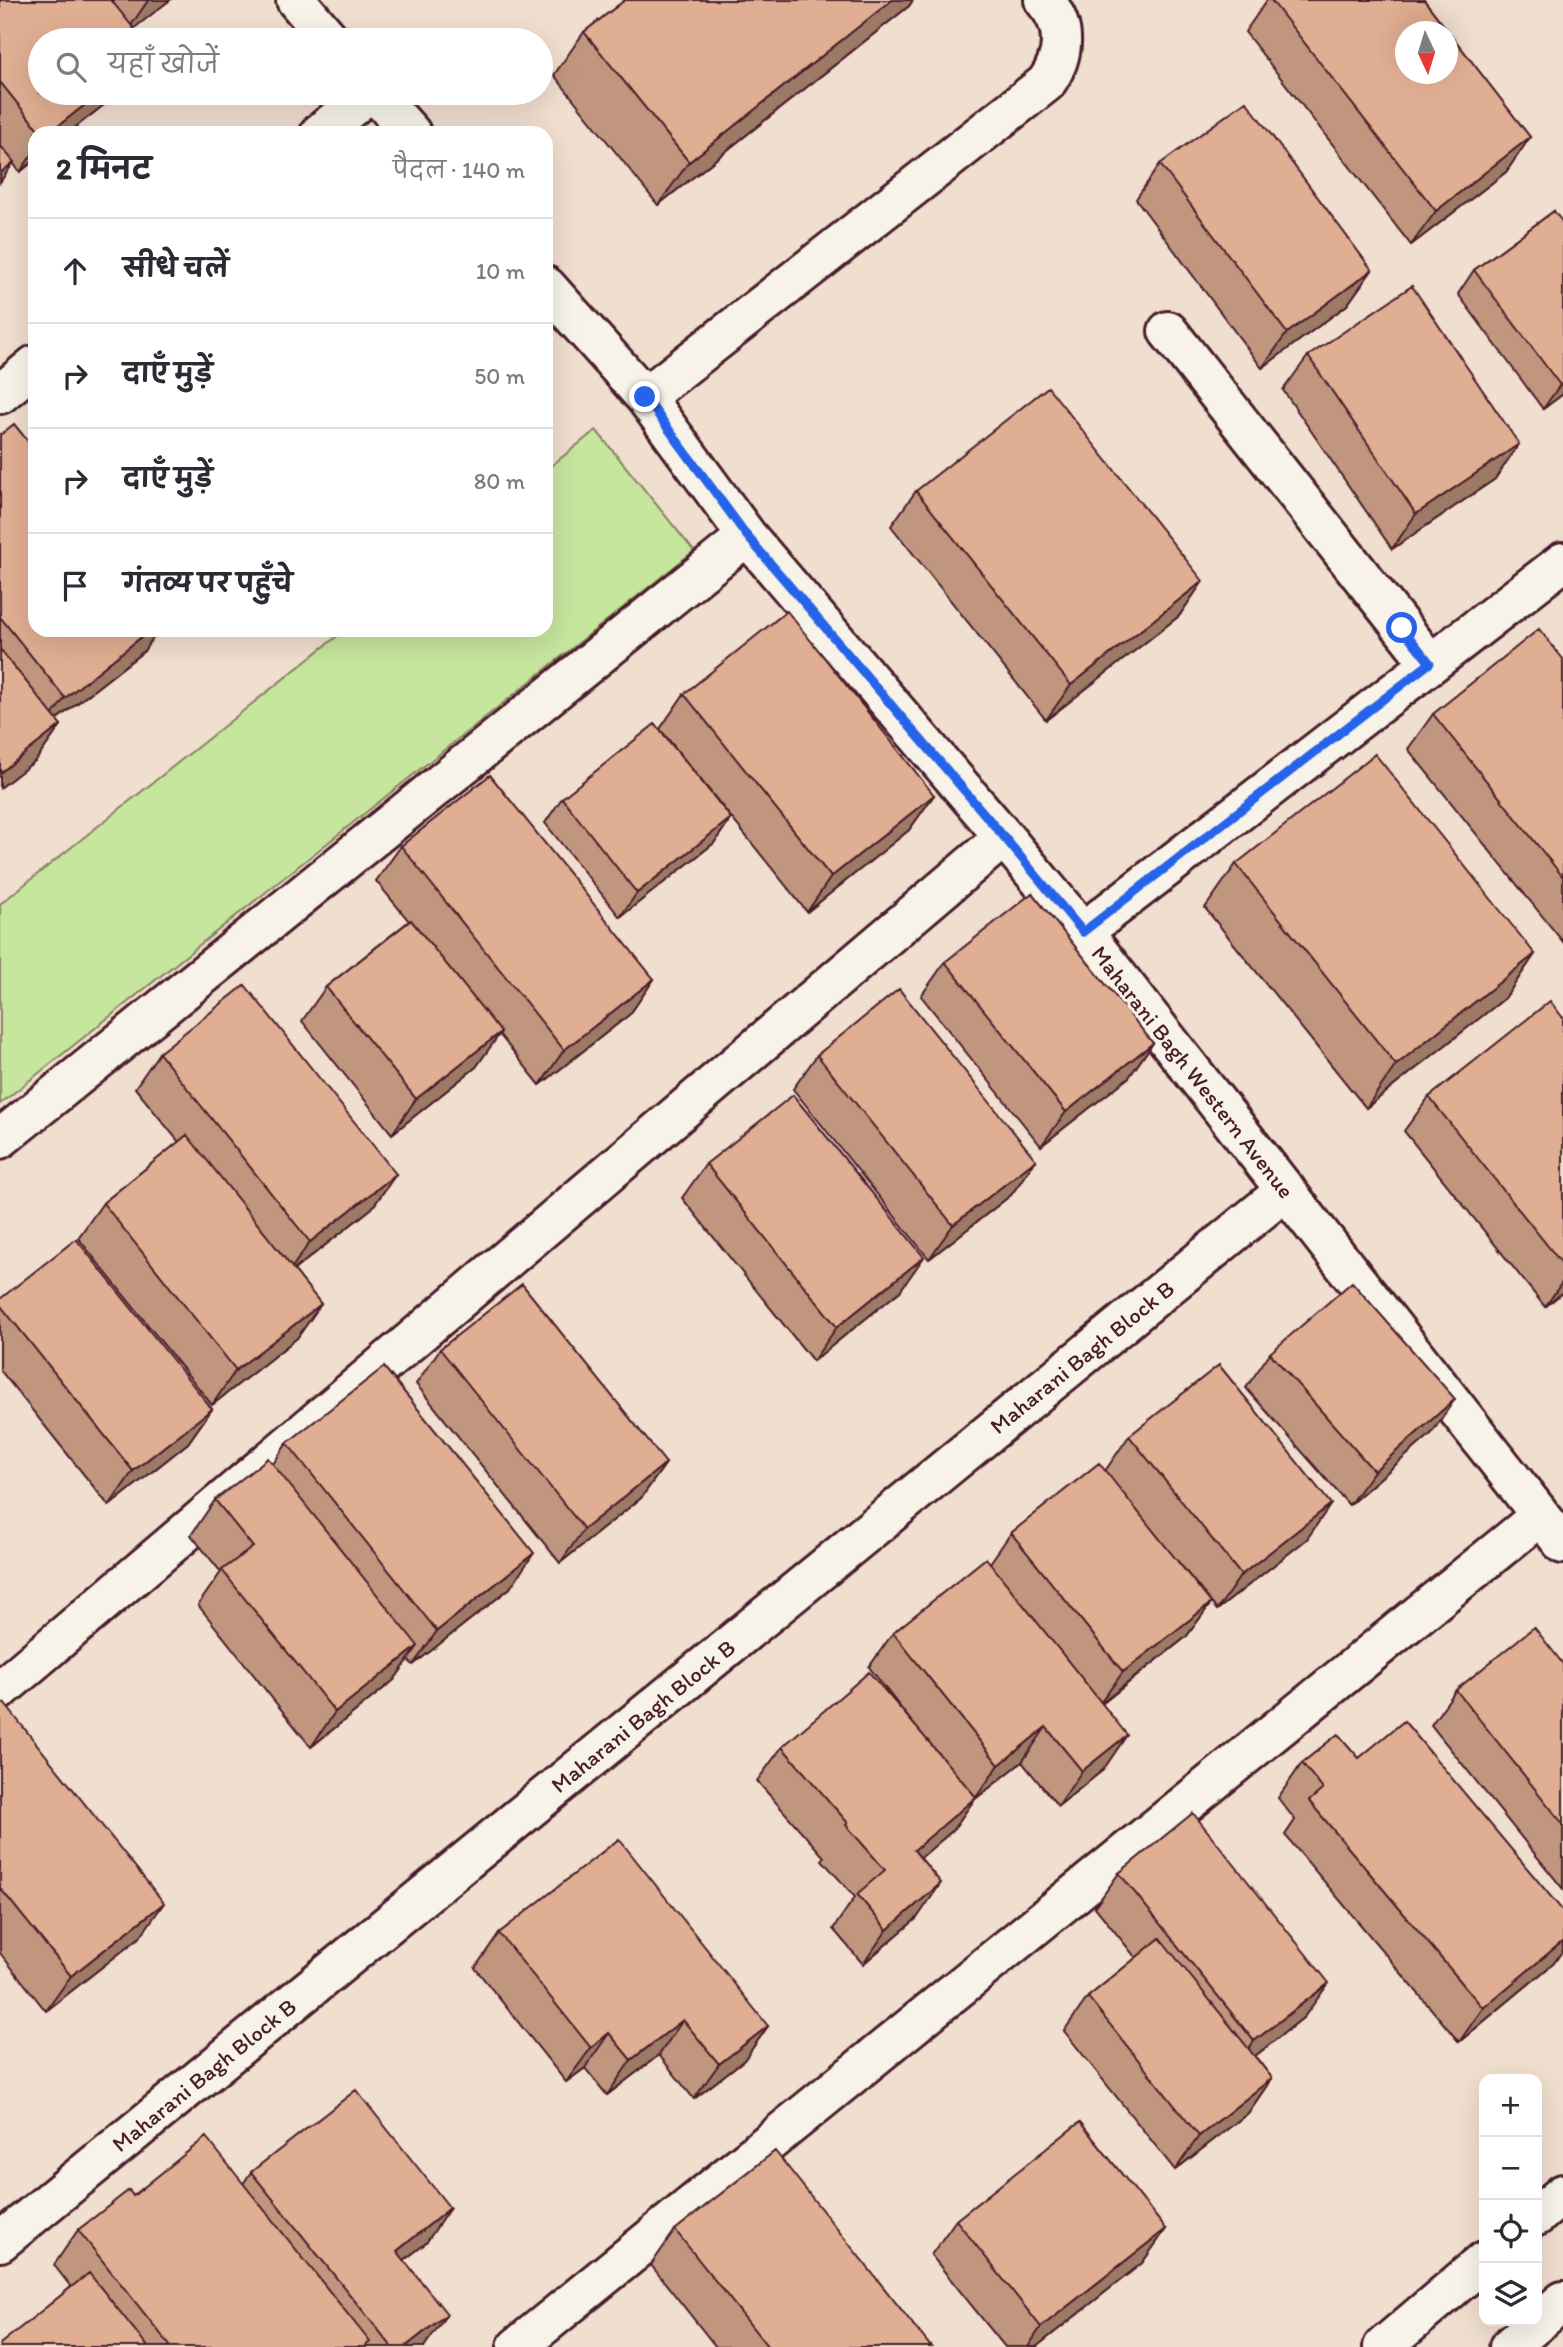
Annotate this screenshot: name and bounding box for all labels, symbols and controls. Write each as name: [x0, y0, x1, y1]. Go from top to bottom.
north arrow: [1395, 21, 1458, 84]
search box: [28, 28, 553, 105]
icon: search: [52, 48, 90, 86]
text: यहाँ खोजें: [108, 48, 219, 80]
text: 2 मिनट: [56, 150, 151, 187]
text: पैदल · 140 m: [393, 156, 525, 184]
icon: ahead: [56, 252, 94, 290]
text: सीधे चलें: [123, 252, 229, 284]
text: 10 m: [476, 257, 525, 285]
icon: right: [56, 357, 94, 395]
text: दाएँ मुड़ें: [123, 357, 213, 389]
text: 50 m: [474, 362, 525, 390]
route end: [629, 381, 660, 412]
icon: right: [56, 462, 94, 500]
text: दाएँ मुड़ें: [123, 462, 213, 494]
text: 80 m: [474, 467, 525, 495]
icon: arrive: [56, 567, 94, 605]
text: गंतव्य पर पहुँचे: [123, 567, 293, 599]
route start: [1386, 612, 1417, 643]
street label: Maharani Bagh Western Avenue: [1086, 940, 1300, 1204]
street label: Maharani Bagh Block B: [984, 1274, 1180, 1440]
street label: Maharani Bagh Block B: [545, 1633, 741, 1799]
street label: Maharani Bagh Block B: [106, 1992, 302, 2158]
map controls: [1479, 2074, 1542, 2326]
button: +: [1479, 2074, 1542, 2137]
button: −: [1479, 2137, 1542, 2200]
button: locate: [1479, 2200, 1542, 2263]
button: layers: [1479, 2263, 1542, 2326]

